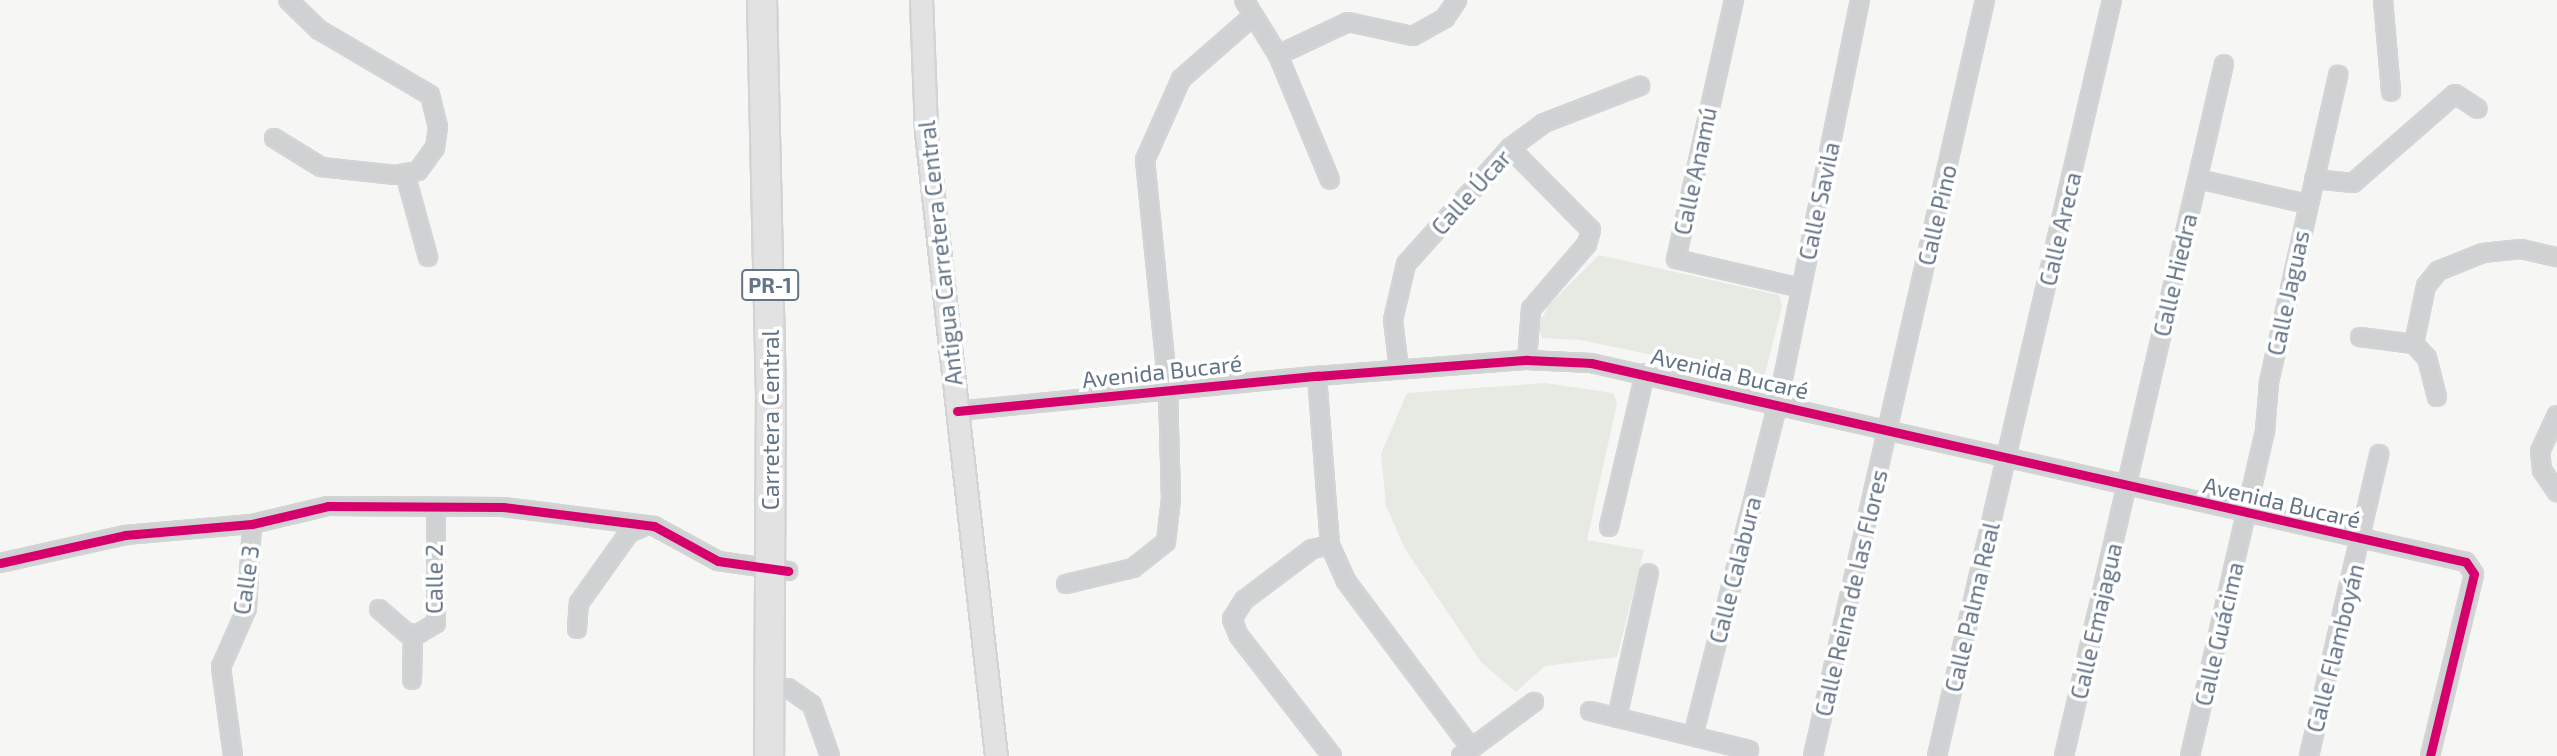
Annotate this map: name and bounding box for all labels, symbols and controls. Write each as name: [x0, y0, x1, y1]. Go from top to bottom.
street label: Calle Anamú: [1668, 104, 1722, 238]
street label: Antigua Carretera Central: [912, 119, 968, 387]
street label: Calle Savila: [1793, 140, 1845, 262]
street label: Calle Úcar: [1426, 144, 1516, 240]
street label: Calle Pino: [1912, 162, 1962, 268]
street label: Calle Areca: [2033, 169, 2087, 289]
street label: Calle Hiedra: [2147, 211, 2203, 339]
street label: Calle Jaguas: [2261, 228, 2315, 358]
road number: PR-1: [740, 268, 800, 302]
street label: Carretera Central: [756, 330, 784, 510]
street label: Avenida Bucaré: [1649, 341, 1811, 405]
street label: Avenida Bucaré: [1081, 349, 1243, 393]
street label: Calle Reina de las Flores: [1809, 467, 1893, 719]
street label: Avenida Bucaré: [2201, 470, 2363, 534]
street label: Calle Calabura: [1703, 494, 1767, 646]
street label: Calle Palma Real: [1939, 519, 2005, 695]
street label: Calle Emajagua: [2065, 540, 2127, 702]
street label: Calle 3: [227, 544, 265, 616]
street label: Calle 2: [420, 544, 448, 614]
street label: Calle Guácima: [2189, 559, 2249, 709]
street label: Calle Flamboyán: [2301, 561, 2369, 735]

